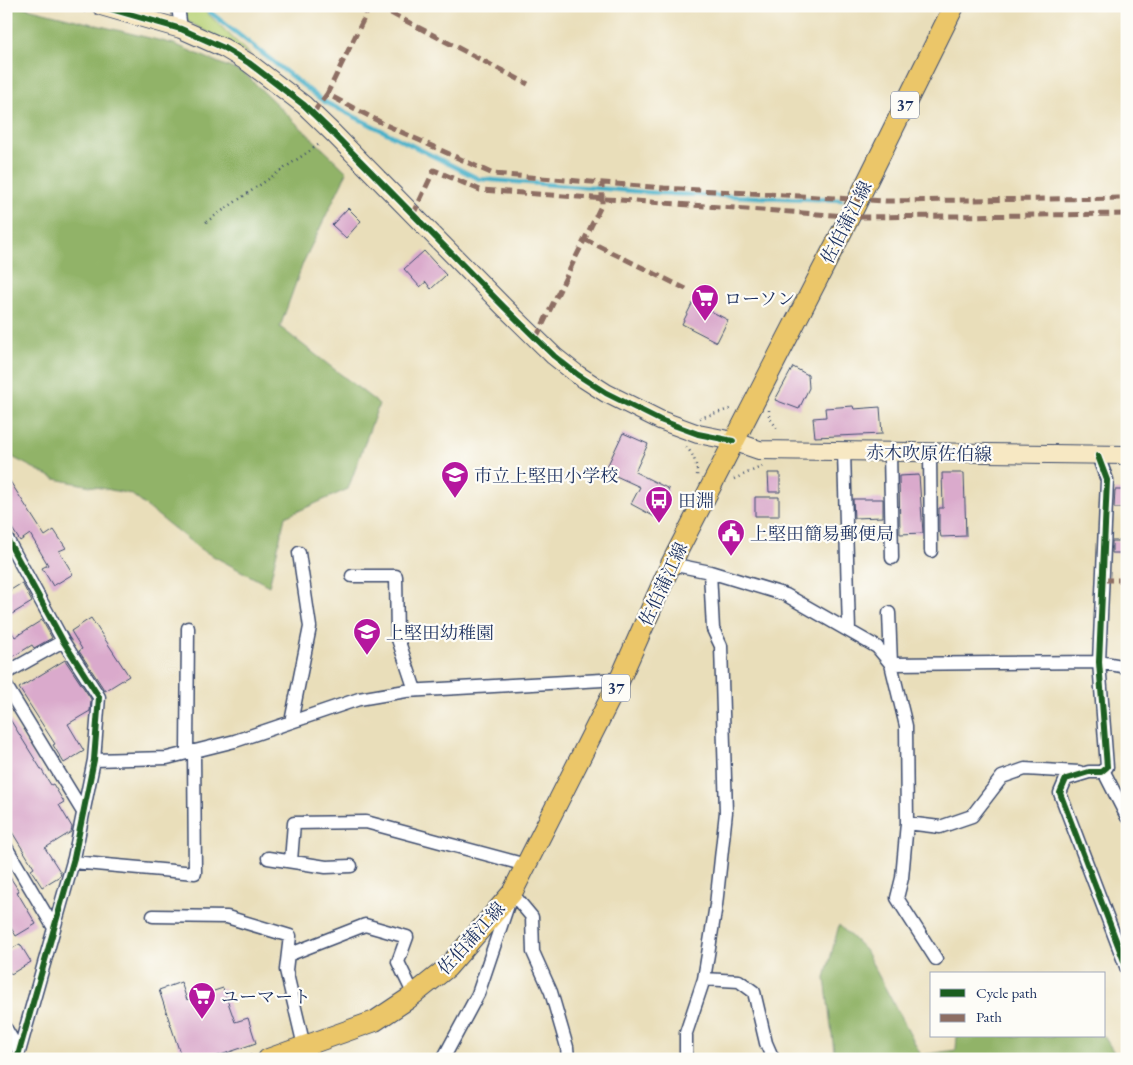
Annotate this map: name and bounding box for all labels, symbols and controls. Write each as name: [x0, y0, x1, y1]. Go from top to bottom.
road number: 37: [891, 92, 919, 118]
street label: 佐伯蒲江線: [815, 177, 877, 267]
supermarket icon: ローソン: [690, 283, 720, 322]
place label: ローソン: [724, 287, 795, 310]
street label: 赤木吹原佐伯線: [866, 440, 992, 466]
school or university icon: 市立上堅田小学校: [440, 460, 470, 499]
place label: 市立上堅田小学校: [474, 464, 618, 487]
bus stop icon: 田淵: [644, 485, 674, 524]
place label: 田淵: [678, 489, 714, 512]
public building icon: 上堅田簡易郵便局: [716, 518, 746, 557]
place label: 上堅田簡易郵便局: [750, 522, 894, 545]
street label: 佐伯蒲江線: [634, 538, 692, 630]
school or university icon: 上堅田幼稚園: [352, 617, 382, 656]
place label: 上堅田幼稚園: [386, 621, 494, 644]
road number: 37: [602, 674, 630, 701]
street label: 佐伯蒲江線: [432, 897, 510, 979]
legend: [930, 972, 1106, 1038]
supermarket icon: ユーマート: [187, 981, 217, 1020]
text: Cycle path: [976, 983, 1038, 1002]
place label: ユーマート: [221, 985, 311, 1008]
text: Path: [976, 1007, 1002, 1026]

